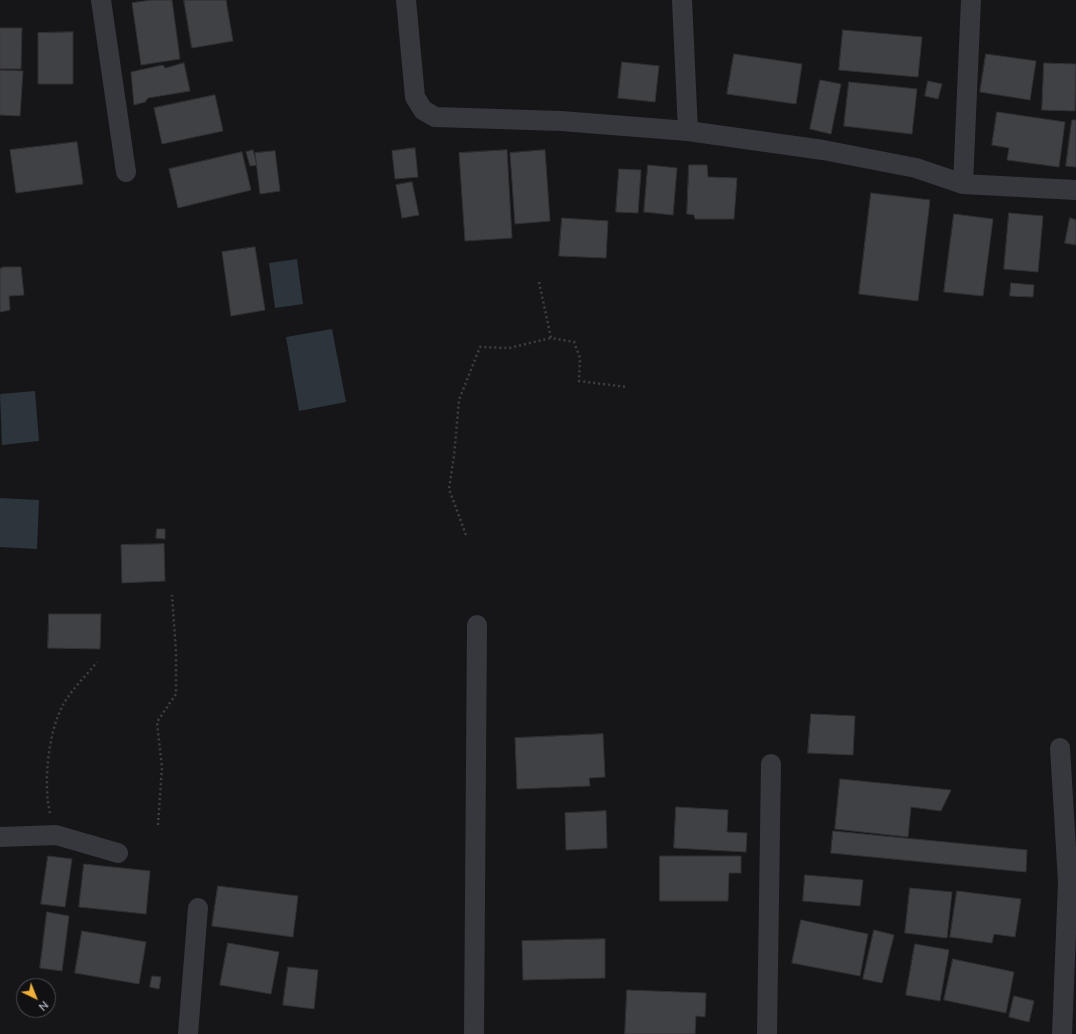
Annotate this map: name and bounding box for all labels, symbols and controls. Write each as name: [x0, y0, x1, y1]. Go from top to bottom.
north arrow: [16, 978, 56, 1018]
text: N: [36, 998, 51, 1014]

